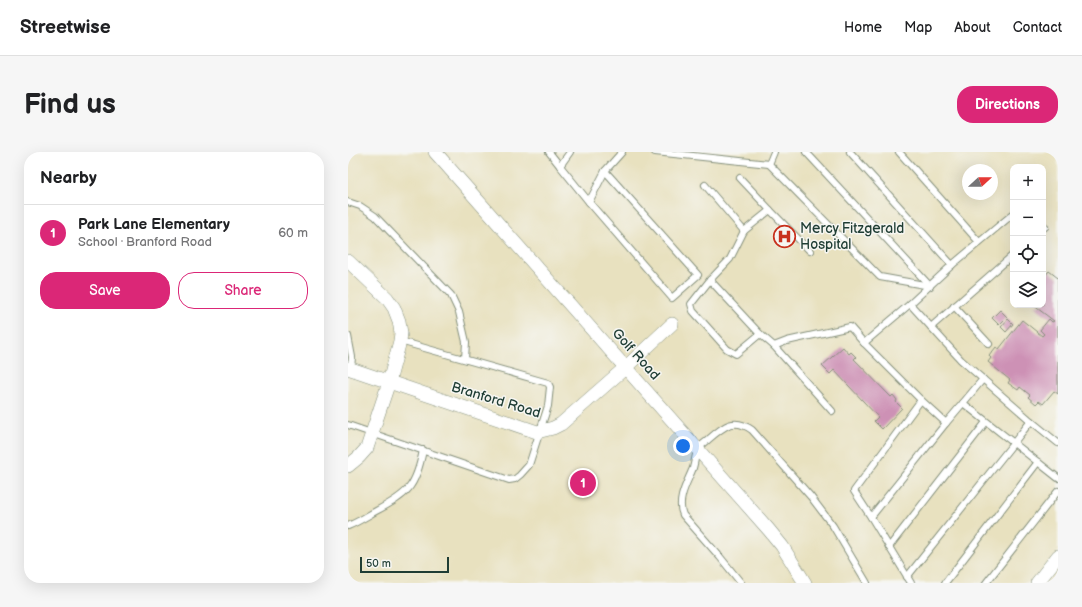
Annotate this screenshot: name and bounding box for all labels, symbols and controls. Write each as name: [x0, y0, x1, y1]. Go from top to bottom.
text: Streetwise: [20, 16, 111, 39]
text: Home: [844, 19, 882, 36]
text: Map: [904, 19, 932, 36]
text: About: [954, 19, 991, 36]
text: Contact: [1013, 19, 1062, 36]
button: Directions: [957, 86, 1058, 123]
text: Find us: [24, 88, 116, 121]
north arrow: [962, 164, 998, 200]
map controls: [1010, 164, 1046, 308]
button: +: [1010, 164, 1046, 200]
text: Nearby: [40, 168, 97, 188]
button: −: [1010, 200, 1046, 236]
text: Park Lane Elementary: [78, 215, 230, 234]
place label: Mercy Fitzgerald Hospital: [800, 220, 904, 253]
hospital icon: Mercy Fitzgerald Hospital: [771, 223, 797, 249]
text: 1: [50, 225, 56, 241]
text: 60 m: [278, 225, 308, 241]
text: School · Branford Road: [78, 234, 212, 250]
button: locate: [1010, 236, 1046, 272]
button: Save: [40, 272, 170, 309]
button: Share: [178, 272, 308, 309]
button: layers: [1010, 272, 1046, 308]
street label: Golf Road: [608, 325, 664, 383]
street label: Branford Road: [449, 378, 543, 422]
your location: [673, 436, 693, 456]
pin: 1: [570, 468, 596, 498]
scale bar: [360, 555, 449, 574]
text: 50 m: [366, 557, 391, 570]

